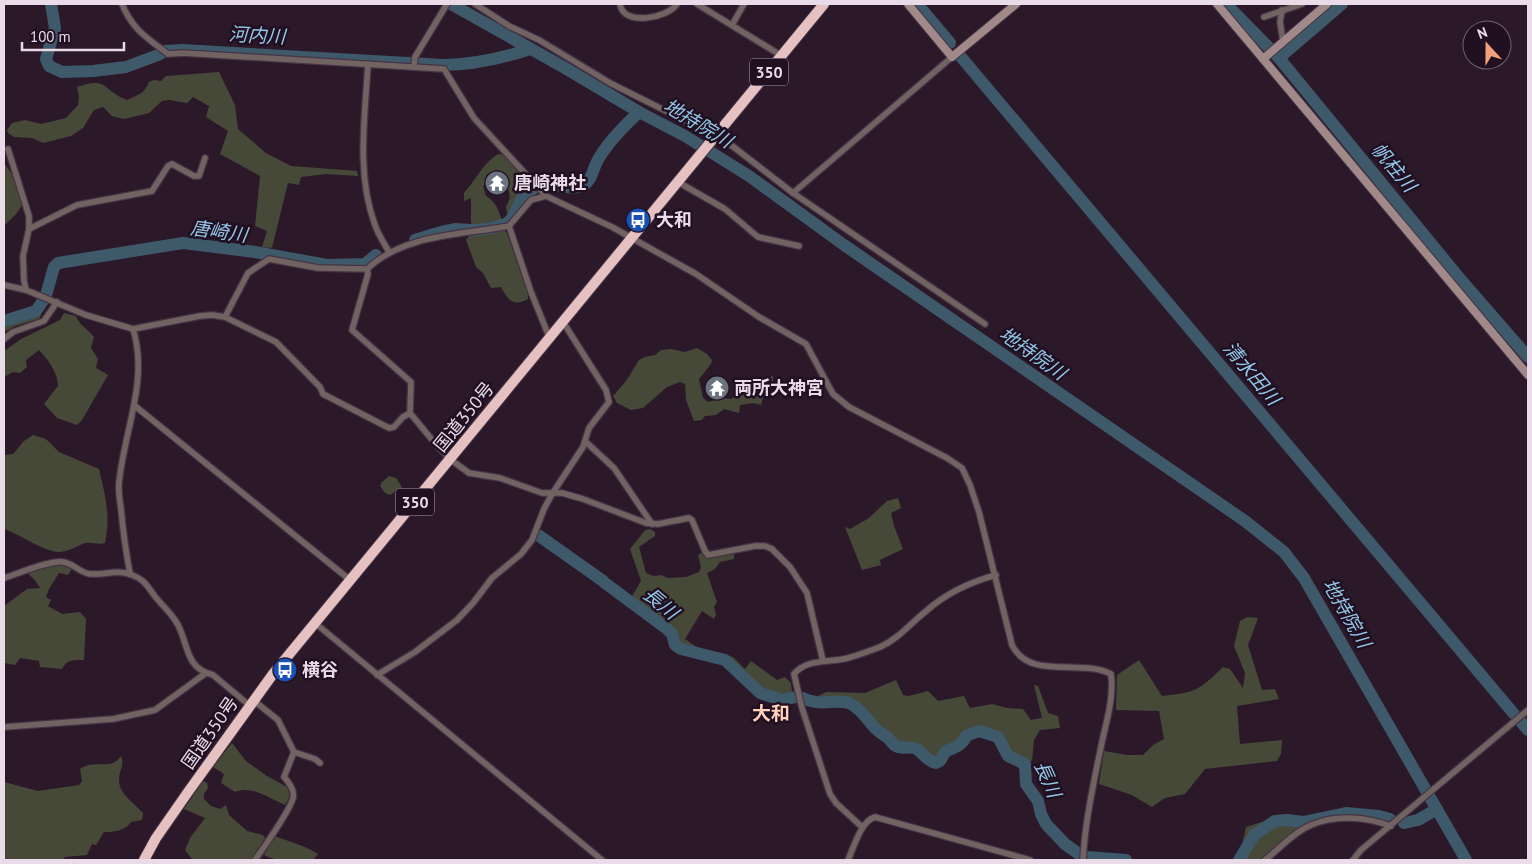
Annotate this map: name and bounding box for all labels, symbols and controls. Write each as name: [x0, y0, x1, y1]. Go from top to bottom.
scale bar: [22, 20, 125, 52]
north arrow: [1462, 20, 1512, 70]
water label: 河内川: [228, 22, 288, 49]
text: N: [1475, 23, 1490, 43]
text: 100 m: [30, 27, 71, 46]
road number: 350: [750, 58, 788, 86]
water label: 地持院川: [659, 93, 738, 154]
water label: 帆柱川: [1366, 137, 1423, 198]
temple icon: 唐崎神社: [484, 170, 510, 196]
place label: 唐崎神社: [514, 171, 586, 194]
bus stop icon: 大和: [625, 207, 651, 233]
place label: 大和: [656, 208, 692, 231]
water label: 唐崎川: [189, 215, 251, 247]
water label: 地持院川: [995, 321, 1073, 386]
water label: 清水田川: [1218, 336, 1287, 411]
temple icon: 両所大神宮: [704, 375, 730, 401]
place label: 両所大神宮: [734, 376, 824, 399]
street label: 国道350号: [428, 377, 499, 456]
road number: 350: [396, 488, 434, 516]
water label: 地持院川: [1318, 574, 1377, 654]
water label: 長川: [639, 582, 685, 626]
bus stop icon: 横谷: [272, 657, 298, 683]
place label: 横谷: [302, 658, 338, 681]
street label: 国道350号: [176, 692, 243, 773]
district label: 大和: [752, 701, 790, 725]
water label: 長川: [1029, 757, 1068, 803]

